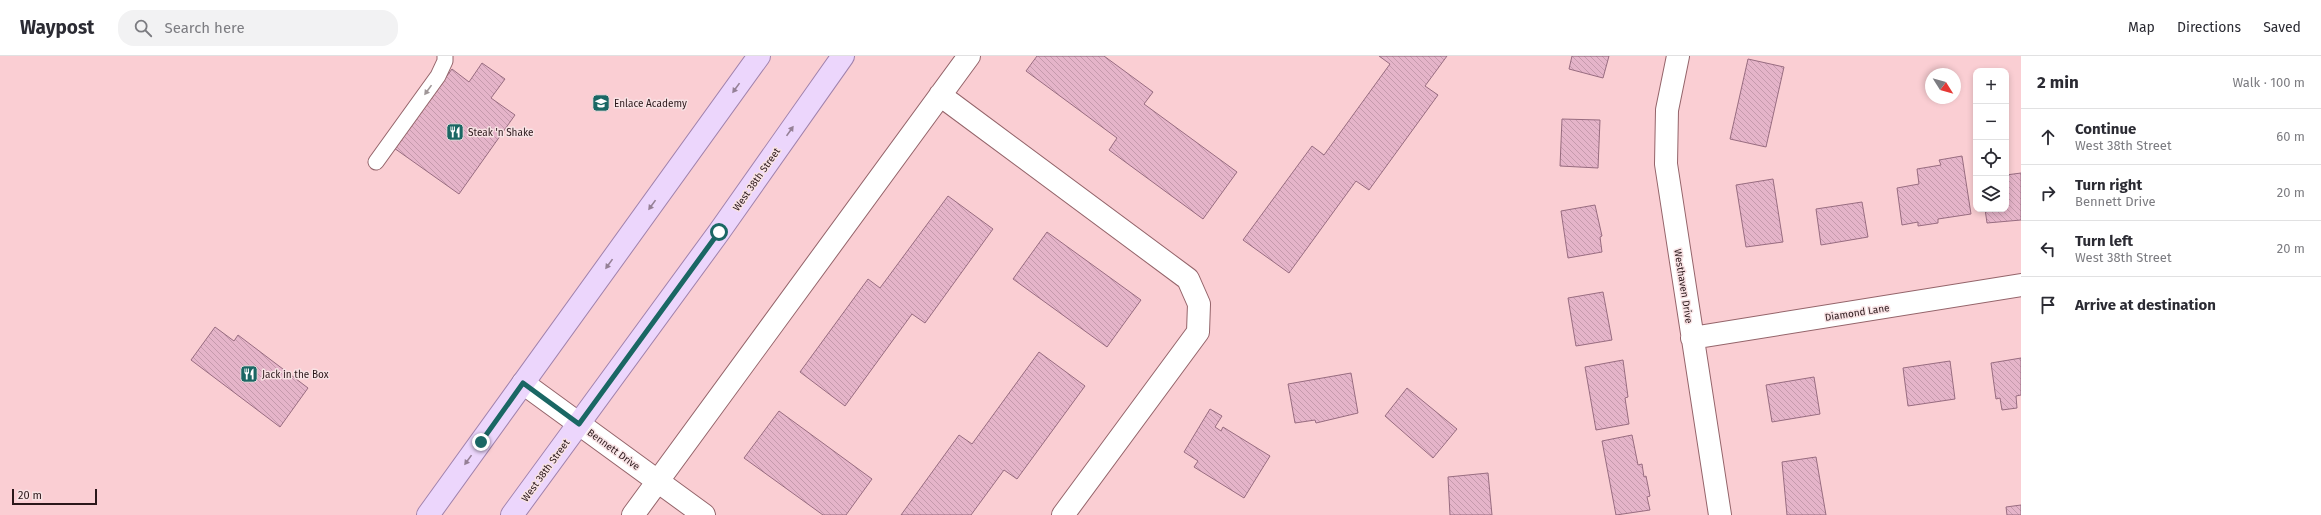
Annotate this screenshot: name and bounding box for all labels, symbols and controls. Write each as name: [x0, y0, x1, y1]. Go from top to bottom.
search box: [118, 10, 398, 46]
text: Waypost: [20, 16, 94, 39]
icon: search: [132, 17, 154, 39]
text: Search here: [164, 19, 245, 37]
text: Map: [2128, 19, 2155, 36]
text: Directions: [2177, 19, 2241, 36]
text: Saved: [2263, 19, 2301, 36]
north arrow: [1925, 68, 1961, 104]
map controls: [1973, 68, 2009, 212]
button: +: [1973, 68, 2009, 104]
text: 2 min: [2037, 72, 2079, 93]
text: Walk · 100 m: [2233, 75, 2305, 90]
one-way arrow: [732, 82, 740, 93]
one-way arrow: [424, 85, 432, 96]
school or university icon: Enlace Academy: [591, 93, 611, 113]
place label: Enlace Academy: [614, 98, 687, 110]
button: −: [1973, 104, 2009, 140]
text: Continue: [2075, 120, 2136, 138]
restaurant icon: Steak 'n Shake: [445, 122, 465, 142]
one-way arrow: [786, 126, 794, 136]
icon: ahead: [2037, 126, 2059, 148]
place label: Steak 'n Shake: [468, 127, 533, 139]
text: 60 m: [2276, 129, 2305, 144]
text: West 38th Street: [2075, 138, 2172, 153]
button: locate: [1973, 140, 2009, 176]
street label: West 38th Street: [731, 145, 783, 213]
button: layers: [1973, 176, 2009, 212]
text: Turn right: [2075, 176, 2142, 194]
icon: right: [2037, 182, 2059, 204]
text: 20 m: [2277, 185, 2305, 200]
text: Bennett Drive: [2075, 194, 2156, 209]
one-way arrow: [648, 199, 656, 210]
route start: [710, 223, 728, 241]
text: Turn left: [2075, 232, 2133, 250]
icon: left: [2037, 238, 2059, 260]
text: 20 m: [2277, 241, 2305, 256]
street label: Westhaven Drive: [1671, 248, 1695, 324]
text: West 38th Street: [2075, 250, 2172, 265]
one-way arrow: [605, 259, 613, 270]
icon: arrive: [2037, 294, 2059, 316]
text: Arrive at destination: [2075, 296, 2216, 314]
street label: Diamond Lane: [1824, 302, 1890, 324]
restaurant icon: Jack in the Box: [239, 364, 259, 384]
place label: Jack in the Box: [262, 369, 329, 381]
street label: Bennett Drive: [585, 427, 642, 473]
route end: [472, 433, 490, 451]
street label: West 38th Street: [519, 437, 573, 504]
one-way arrow: [464, 455, 472, 465]
scale bar: [12, 487, 97, 506]
text: 20 m: [18, 489, 42, 502]

